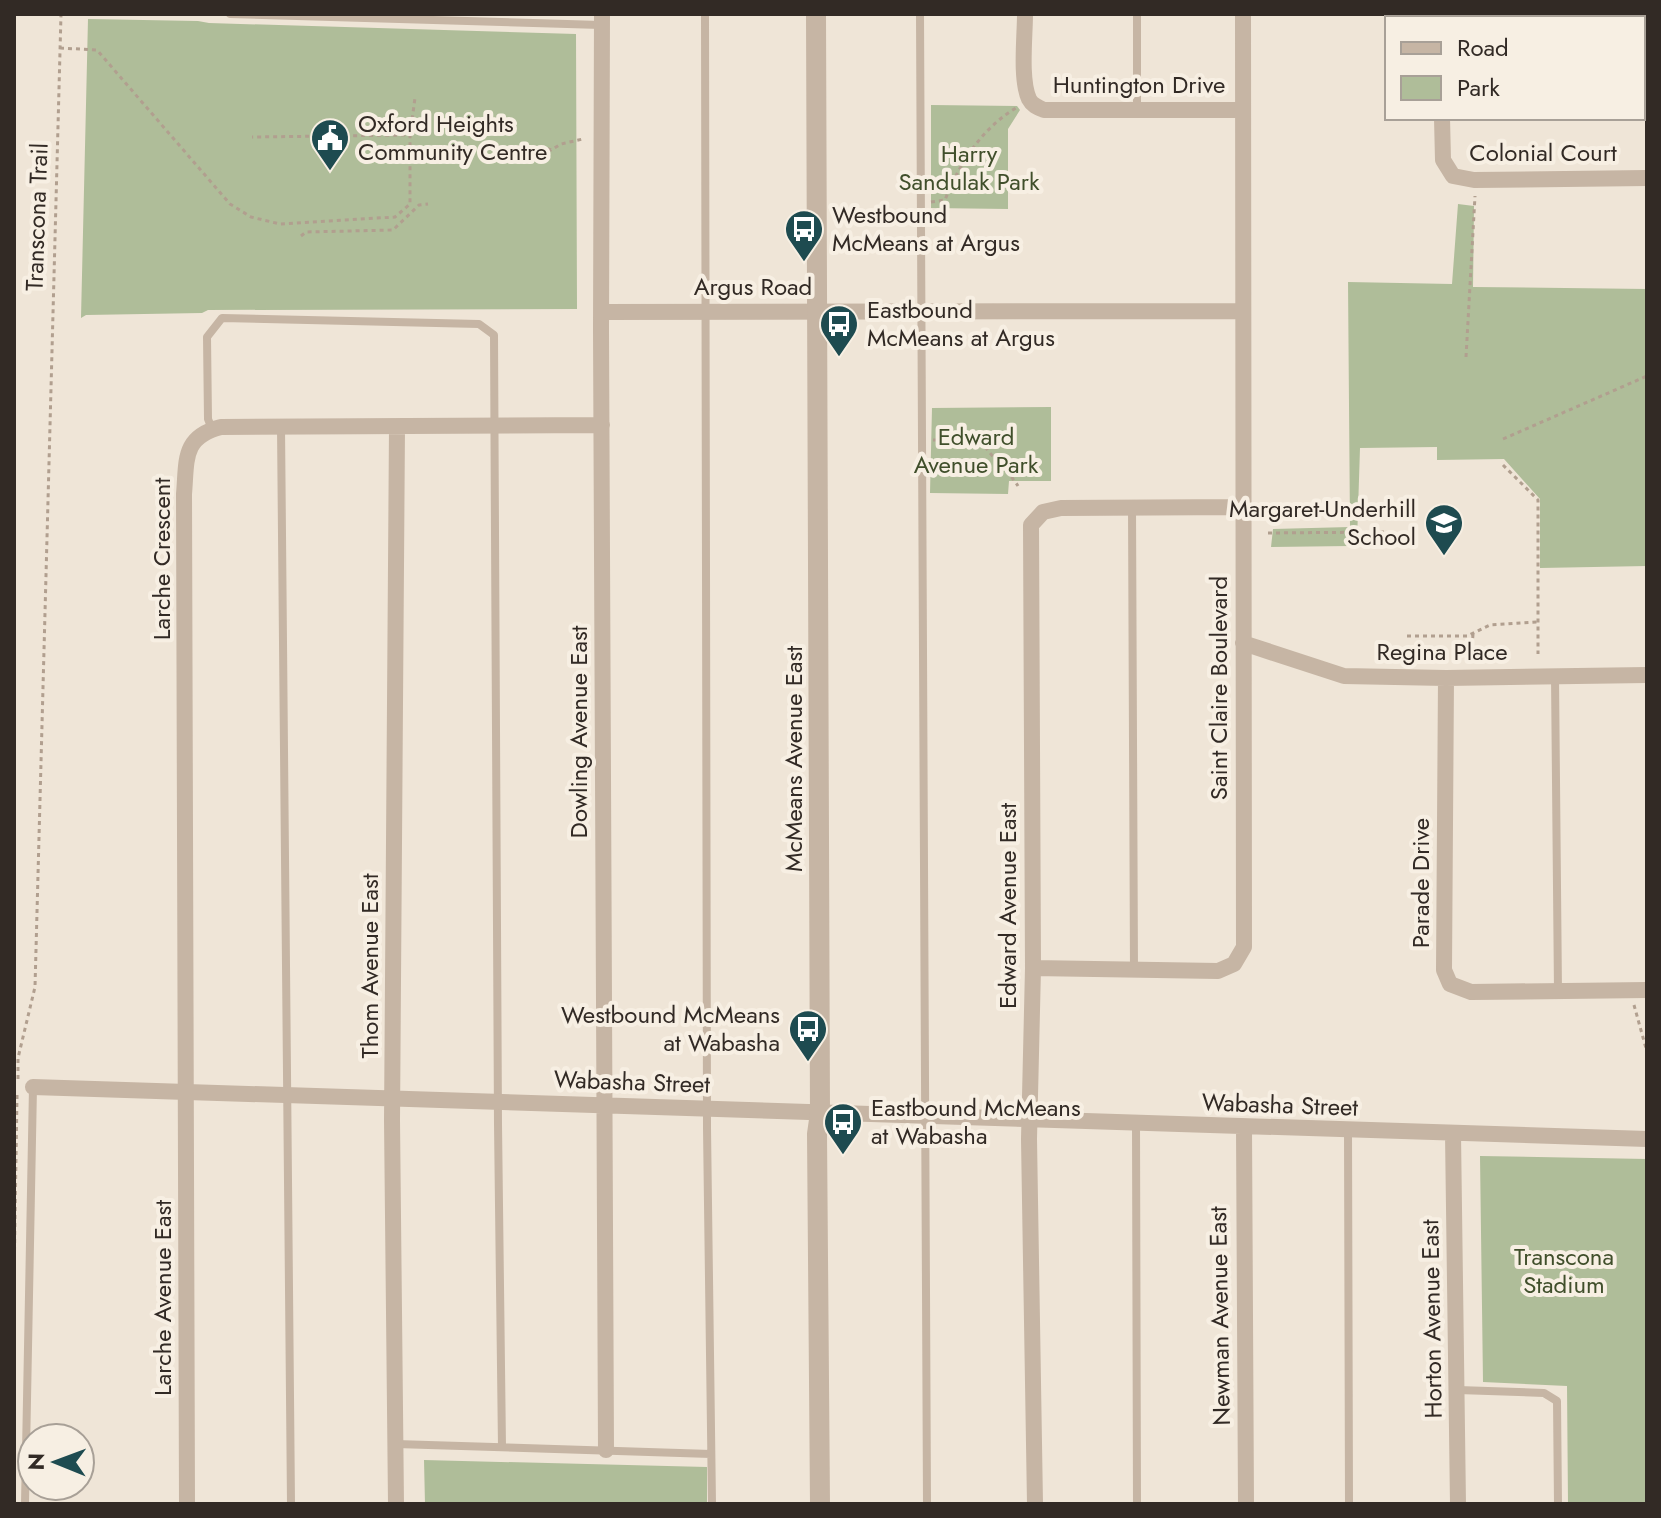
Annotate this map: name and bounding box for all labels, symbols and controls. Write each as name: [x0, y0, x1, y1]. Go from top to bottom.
legend: [1385, 16, 1645, 120]
text: Road: [1457, 30, 1509, 65]
street label: Huntington Drive: [1053, 67, 1225, 102]
text: Park: [1457, 70, 1500, 105]
place label: Oxford Heights Community Centre: [358, 106, 547, 169]
public building icon: Oxford Heights Community Centre: [309, 117, 351, 172]
street label: Colonial Court: [1469, 135, 1617, 170]
park label: Harry Sandulak Park: [898, 136, 1040, 199]
street label: Transcona Trail: [16, 142, 57, 292]
place label: Westbound McMeans at Argus: [832, 197, 1020, 260]
bus stop icon: Westbound McMeans at Argus: [783, 208, 825, 263]
street label: Argus Road: [694, 269, 812, 304]
place label: Eastbound McMeans at Argus: [867, 292, 1055, 355]
bus stop icon: Eastbound McMeans at Argus: [818, 303, 860, 358]
park label: Edward Avenue Park: [914, 419, 1039, 482]
street label: Larche Crescent: [144, 478, 179, 640]
place label: Margaret-Underhill School: [1229, 491, 1416, 554]
school or university icon: Margaret-Underhill School: [1423, 502, 1465, 557]
street label: Saint Claire Boulevard: [1201, 576, 1236, 800]
street label: Dowling Avenue East: [561, 625, 596, 838]
street label: Regina Place: [1376, 634, 1508, 669]
street label: McMeans Avenue East: [776, 646, 811, 872]
street label: Edward Avenue East: [990, 803, 1025, 1009]
street label: Parade Drive: [1403, 818, 1438, 948]
street label: Thom Avenue East: [352, 873, 387, 1058]
place label: Westbound McMeans at Wabasha: [561, 997, 780, 1060]
bus stop icon: Westbound McMeans at Wabasha: [787, 1008, 829, 1063]
street label: Wabasha Street: [553, 1061, 711, 1102]
street label: Wabasha Street: [1201, 1084, 1359, 1125]
place label: Eastbound McMeans at Wabasha: [871, 1090, 1081, 1153]
bus stop icon: Eastbound McMeans at Wabasha: [822, 1101, 864, 1156]
street label: Larche Avenue East: [145, 1200, 180, 1396]
street label: Newman Avenue East: [1200, 1206, 1239, 1426]
street label: Horton Avenue East: [1412, 1219, 1451, 1419]
park label: Transcona Stadium: [1514, 1239, 1614, 1302]
north arrow: [16, 1422, 96, 1502]
text: N: [20, 1453, 52, 1471]

